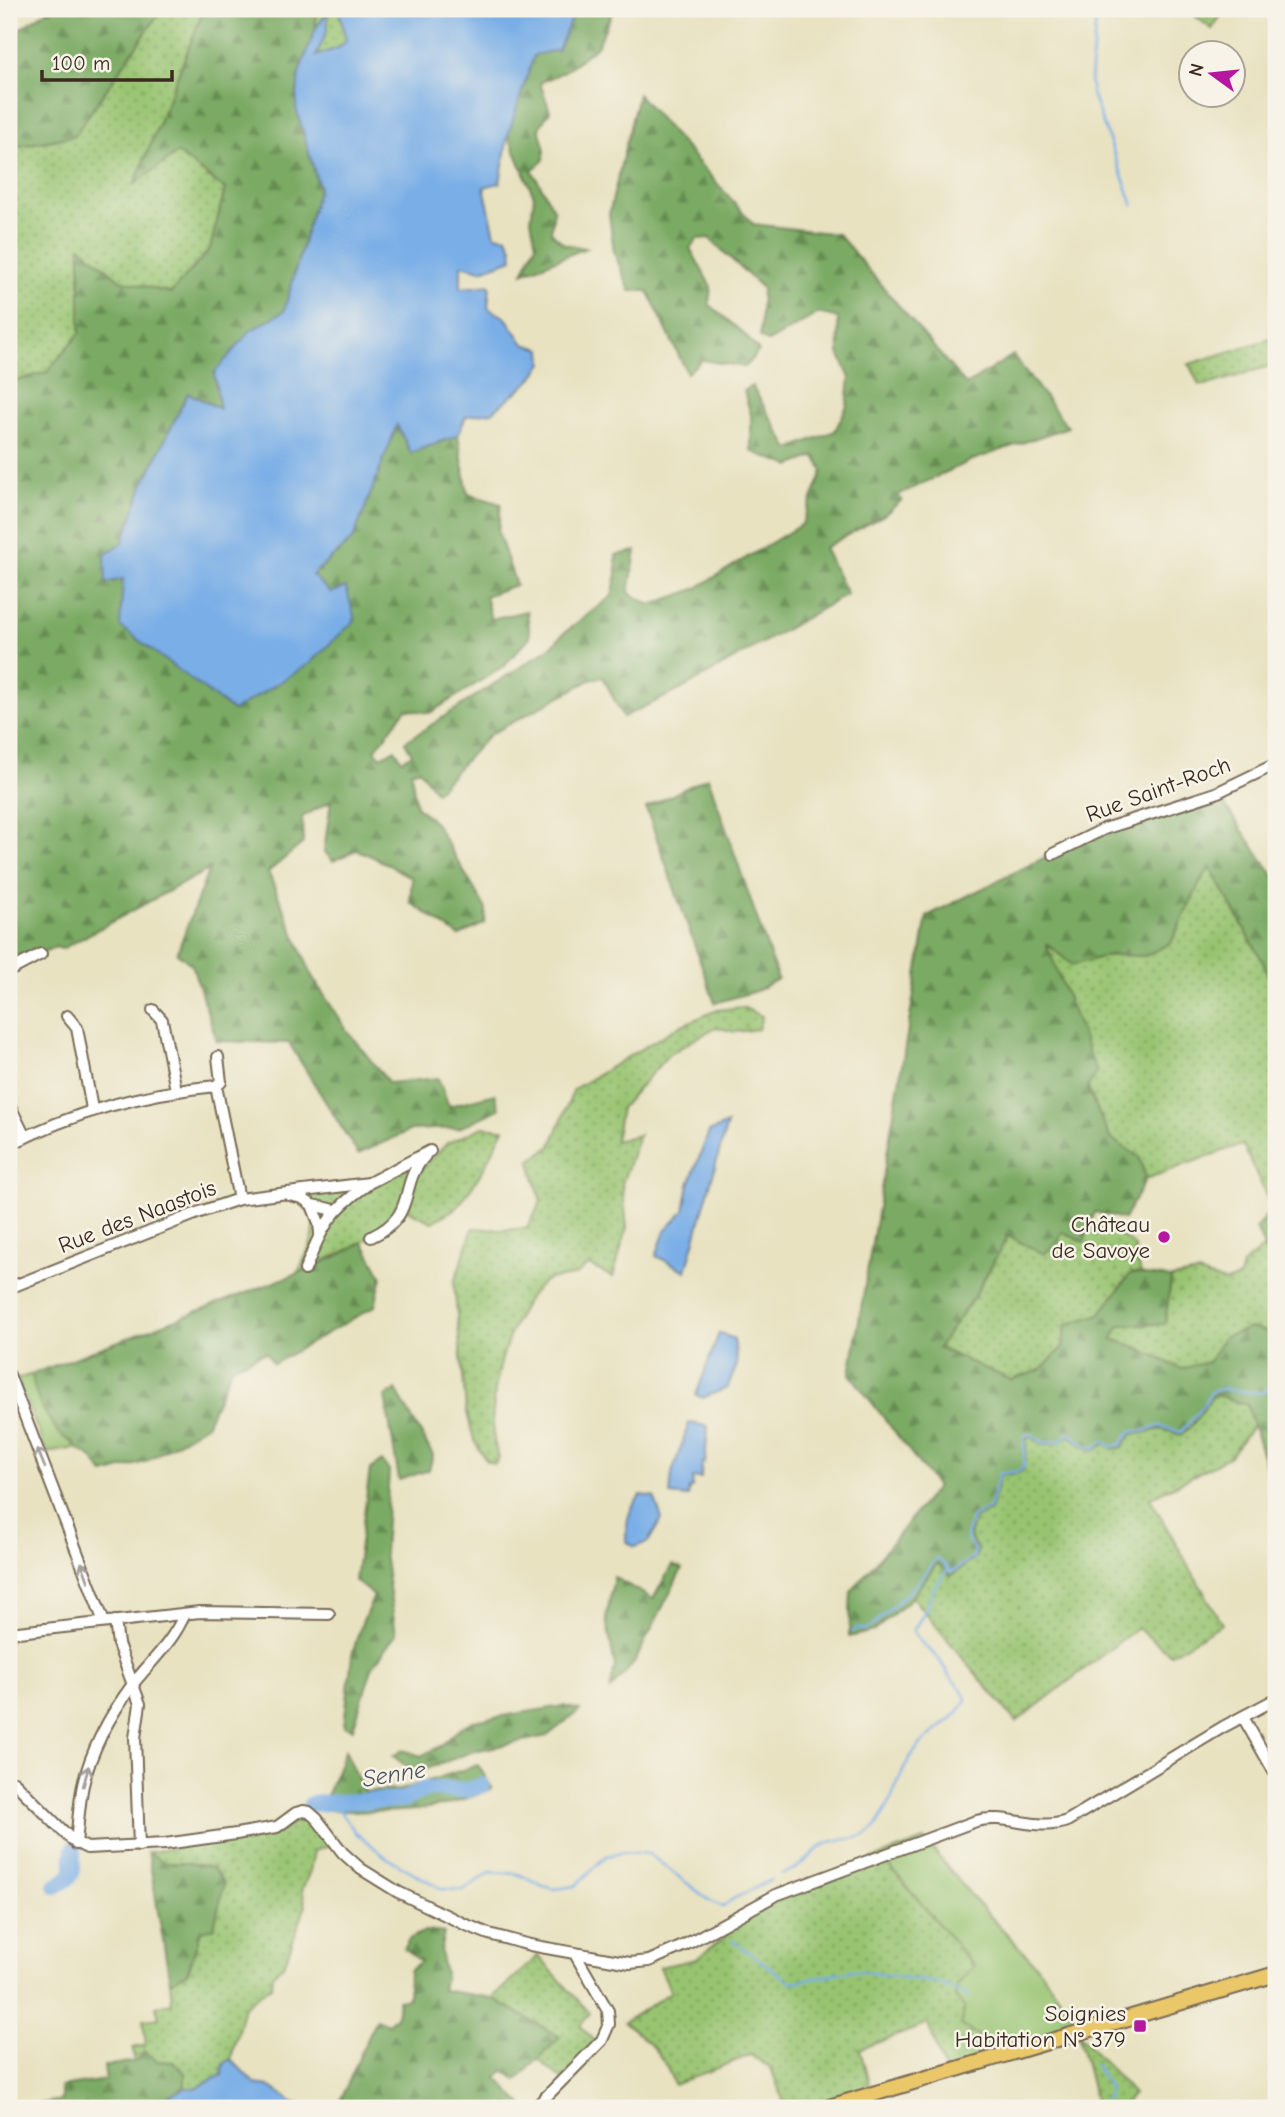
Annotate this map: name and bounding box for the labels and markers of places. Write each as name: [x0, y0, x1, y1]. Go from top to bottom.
place label: Château de Savoye: [1051, 1211, 1150, 1264]
marker: Château de Savoye: [1156, 1229, 1172, 1245]
place label: Soignies Habitation N° 379: [955, 2000, 1126, 2053]
marker: Soignies Habitation N° 379: [1132, 2018, 1148, 2034]

